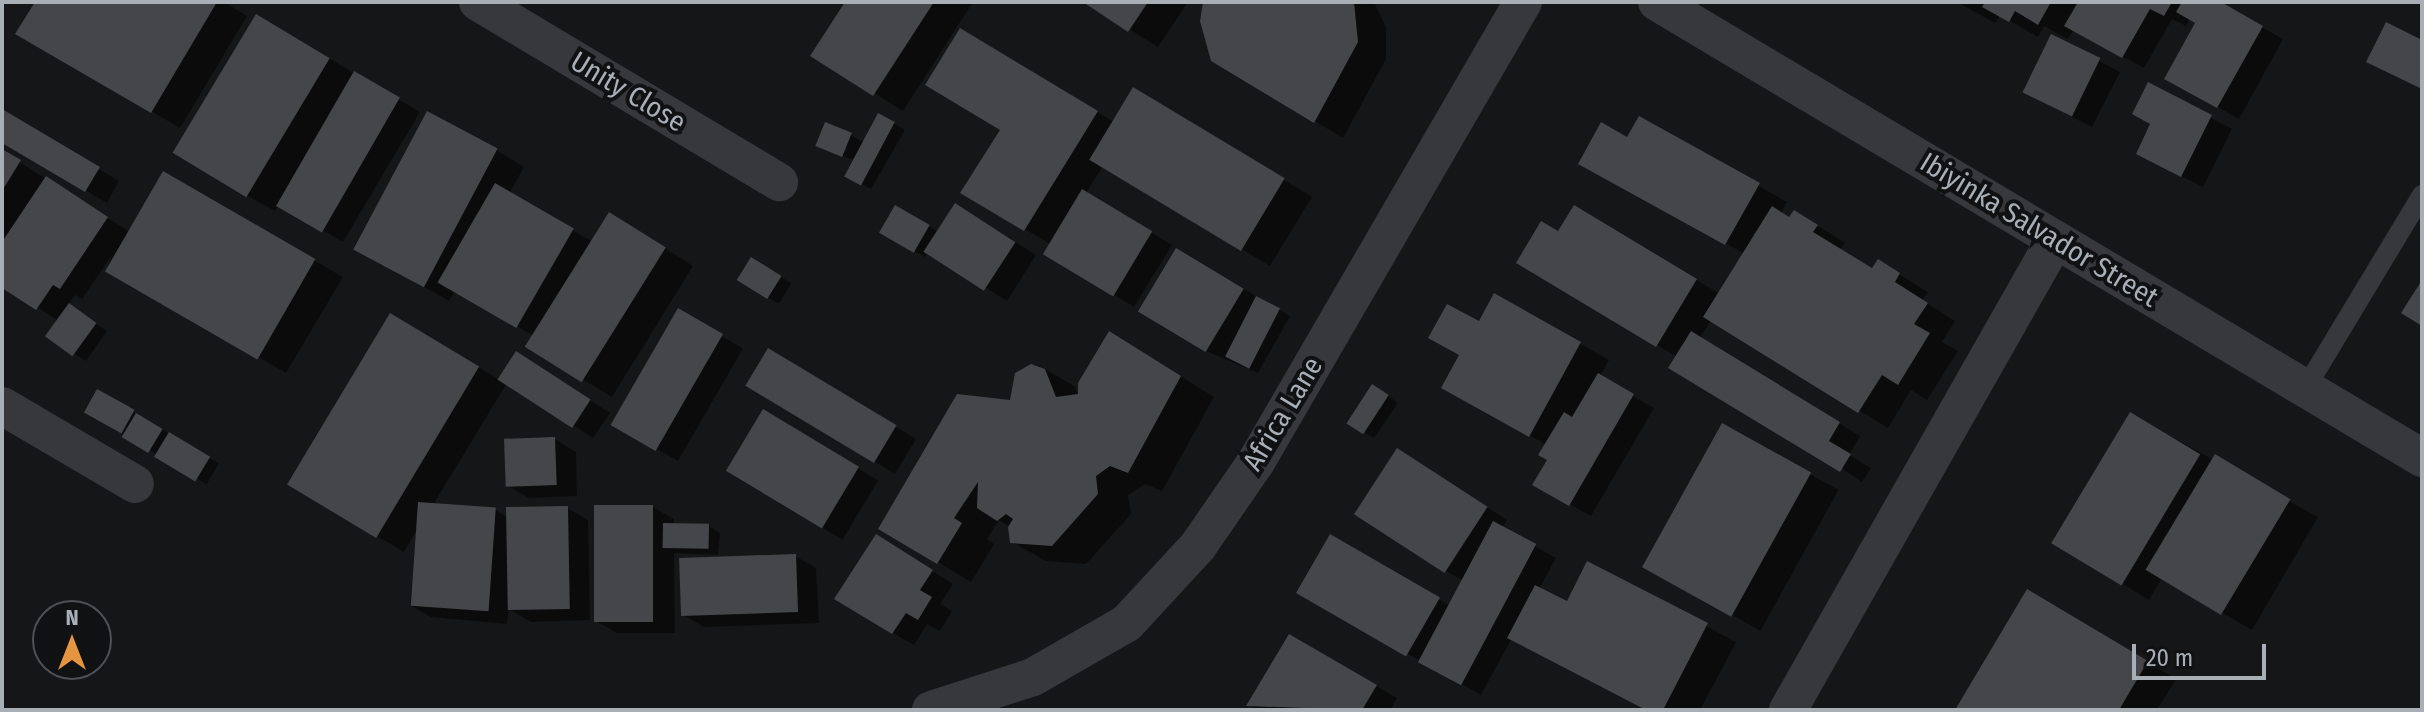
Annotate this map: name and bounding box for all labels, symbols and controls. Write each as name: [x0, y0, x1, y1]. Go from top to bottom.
street label: Unity Close: [564, 45, 692, 139]
street label: Ibiyinka Salvador Street: [1914, 146, 2164, 314]
street label: Africa Lane: [1236, 351, 1330, 477]
north arrow: [32, 600, 112, 680]
text: N: [65, 604, 79, 631]
scale bar: [2136, 628, 2270, 678]
text: 20 m: [2146, 644, 2193, 672]

